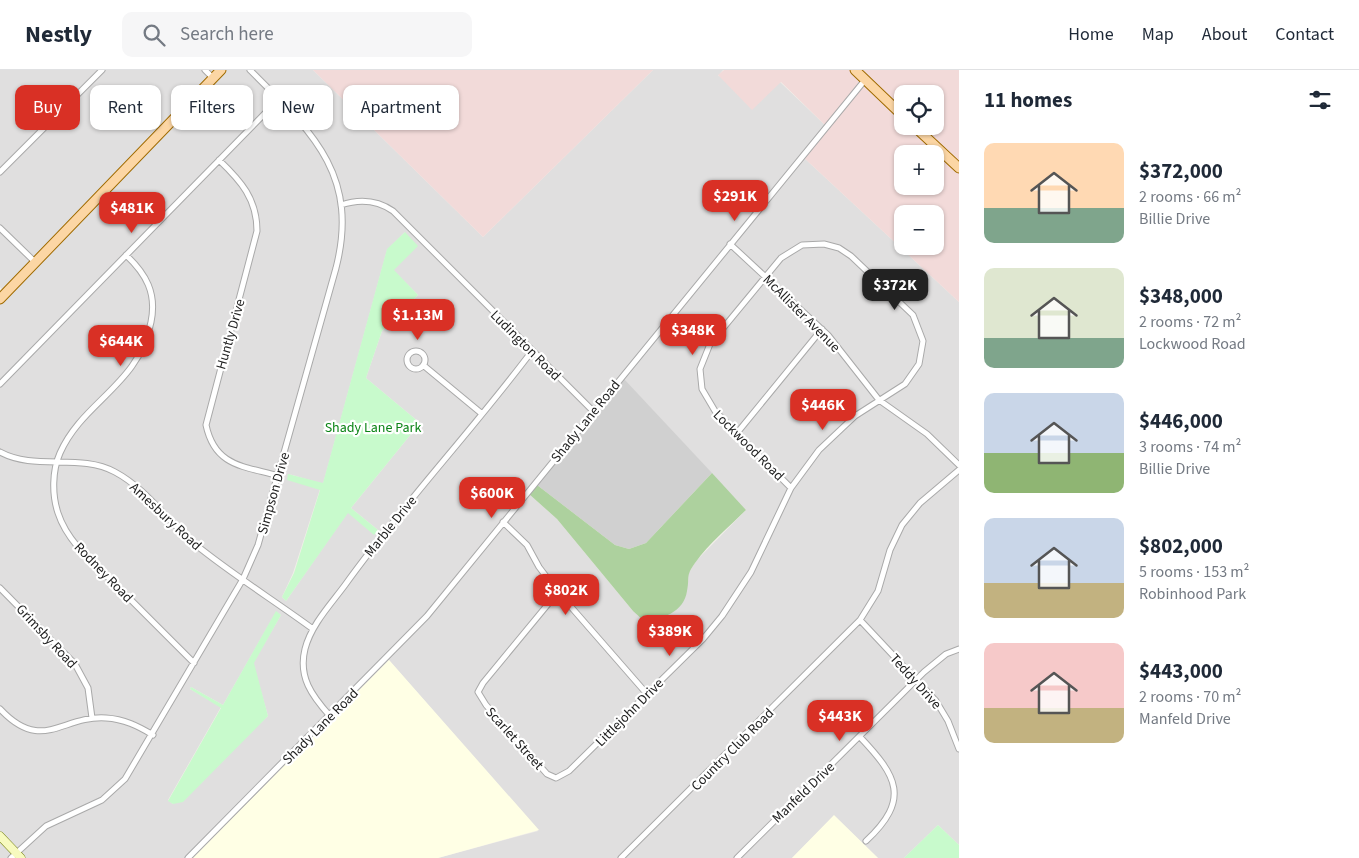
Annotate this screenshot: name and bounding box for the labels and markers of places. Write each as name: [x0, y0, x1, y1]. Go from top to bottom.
pin: $291K: [700, 180, 770, 222]
pin: $481K: [97, 191, 167, 234]
pin: $372K: [860, 268, 930, 311]
pin: $1.13M: [377, 298, 459, 341]
pin: $348K: [658, 314, 728, 356]
pin: $644K: [86, 324, 156, 367]
pin: $446K: [788, 388, 858, 431]
pin: $600K: [457, 476, 527, 519]
pin: $802K: [531, 574, 601, 616]
pin: $389K: [635, 614, 705, 657]
pin: $443K: [805, 700, 875, 742]

